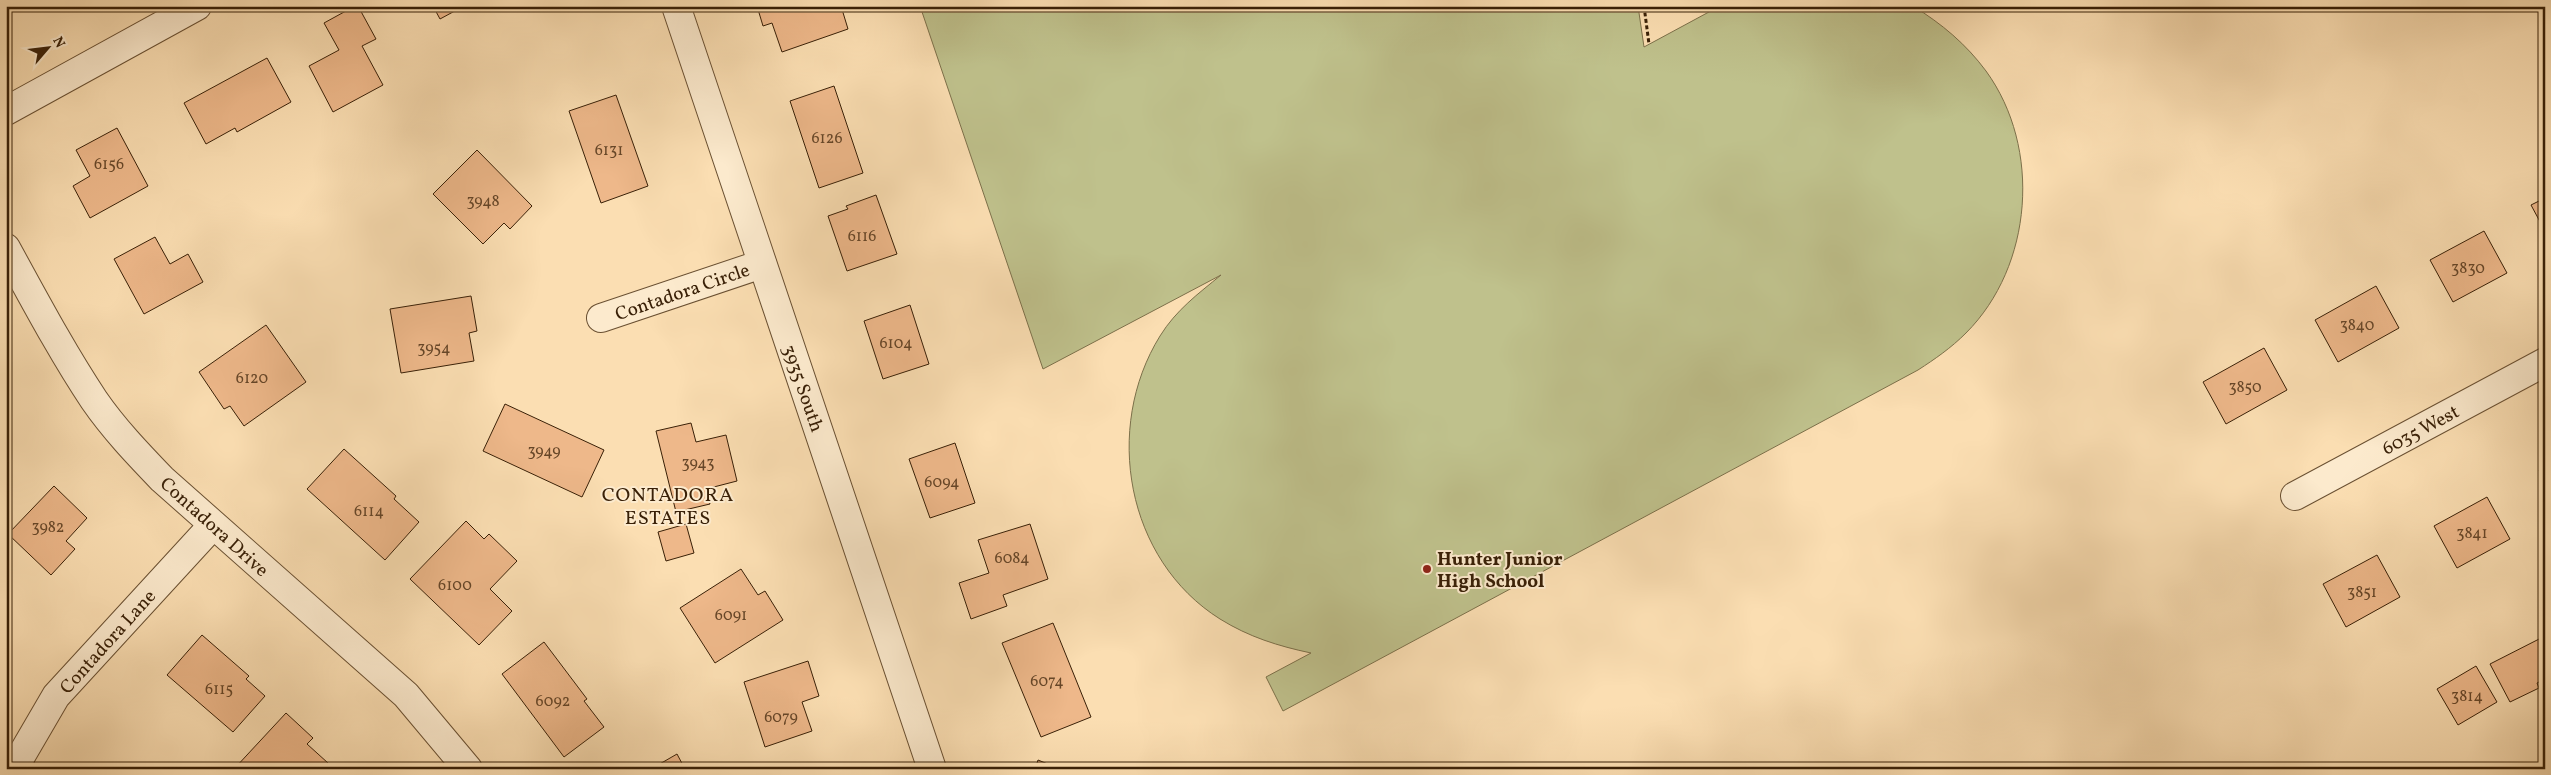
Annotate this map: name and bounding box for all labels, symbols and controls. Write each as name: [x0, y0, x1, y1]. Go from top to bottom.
north arrow: [22, 22, 72, 72]
text: N: [47, 34, 69, 52]
house number: 6126: [812, 128, 843, 150]
house number: 6131: [595, 140, 623, 162]
house number: 6156: [94, 154, 124, 176]
house number: 3948: [466, 191, 500, 213]
house number: 6116: [848, 226, 876, 248]
street label: Contadora Circle: [612, 258, 753, 328]
house number: 3830: [2451, 258, 2485, 280]
house number: 3840: [2340, 315, 2374, 337]
house number: 6104: [879, 333, 913, 355]
house number: 3954: [417, 338, 451, 360]
street label: 3935 South: [775, 341, 829, 436]
house number: 6120: [236, 368, 268, 390]
house number: 3850: [2228, 377, 2262, 399]
street label: 6035 West: [2378, 399, 2464, 462]
house number: 3949: [527, 441, 561, 463]
house number: 3943: [682, 453, 714, 475]
street label: Contadora Drive: [154, 472, 274, 583]
house number: 6094: [924, 472, 960, 494]
district label: CONTADORA ESTATES: [602, 482, 734, 533]
house number: 6114: [354, 501, 384, 523]
house number: 3982: [32, 517, 64, 539]
house number: 3841: [2456, 523, 2488, 545]
place label: Hunter Junior High School: [1437, 547, 1563, 595]
house number: 6084: [995, 548, 1029, 570]
marker: Hunter Junior High School: [1421, 563, 1433, 575]
house number: 6100: [438, 575, 472, 597]
house number: 3851: [2347, 582, 2377, 604]
street label: Contadora Lane: [54, 584, 162, 700]
house number: 6091: [715, 605, 747, 627]
house number: 6074: [1030, 671, 1064, 693]
house number: 6115: [205, 679, 233, 701]
house number: 3814: [2451, 686, 2483, 708]
house number: 6092: [536, 691, 570, 713]
house number: 6079: [764, 707, 798, 729]

